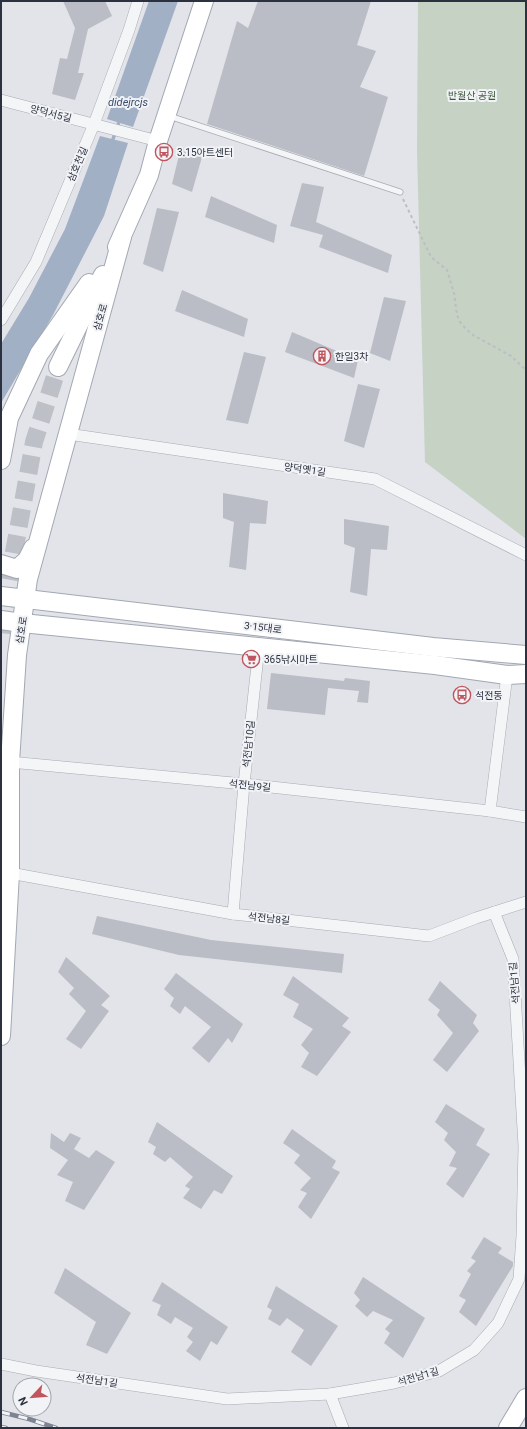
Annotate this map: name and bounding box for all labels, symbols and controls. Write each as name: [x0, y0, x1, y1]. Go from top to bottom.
park label: 반월산 공원: [448, 90, 496, 101]
water label: didejrcjs: [108, 96, 148, 109]
street label: 양덕서5길: [29, 103, 73, 124]
bus stop icon: 3.15아트센터: [154, 142, 174, 162]
street label: 삼호천길: [65, 145, 90, 183]
place label: 3.15아트센터: [177, 147, 233, 158]
street label: 삼호로: [91, 302, 110, 332]
building icon: 한일3차: [312, 346, 332, 366]
place label: 한일3차: [335, 351, 369, 362]
street label: 양덕옛1길: [283, 461, 327, 478]
street label: 삼호로: [14, 616, 29, 645]
street label: 3·15대로: [243, 620, 282, 635]
supermarket icon: 365낚시마트: [241, 649, 261, 669]
place label: 365낚시마트: [264, 654, 318, 665]
bus stop icon: 석전동: [452, 685, 472, 705]
place label: 석전동: [475, 690, 503, 701]
street label: 석전남10길: [241, 720, 256, 769]
street label: 석전남9길: [228, 778, 272, 793]
street label: 석전남8길: [247, 911, 291, 926]
street label: 석전남1길: [507, 961, 522, 1005]
street label: 석전남1길: [396, 1365, 440, 1388]
street label: 석전남1길: [75, 1372, 119, 1389]
north arrow: [12, 1377, 52, 1417]
text: N: [16, 1395, 31, 1408]

